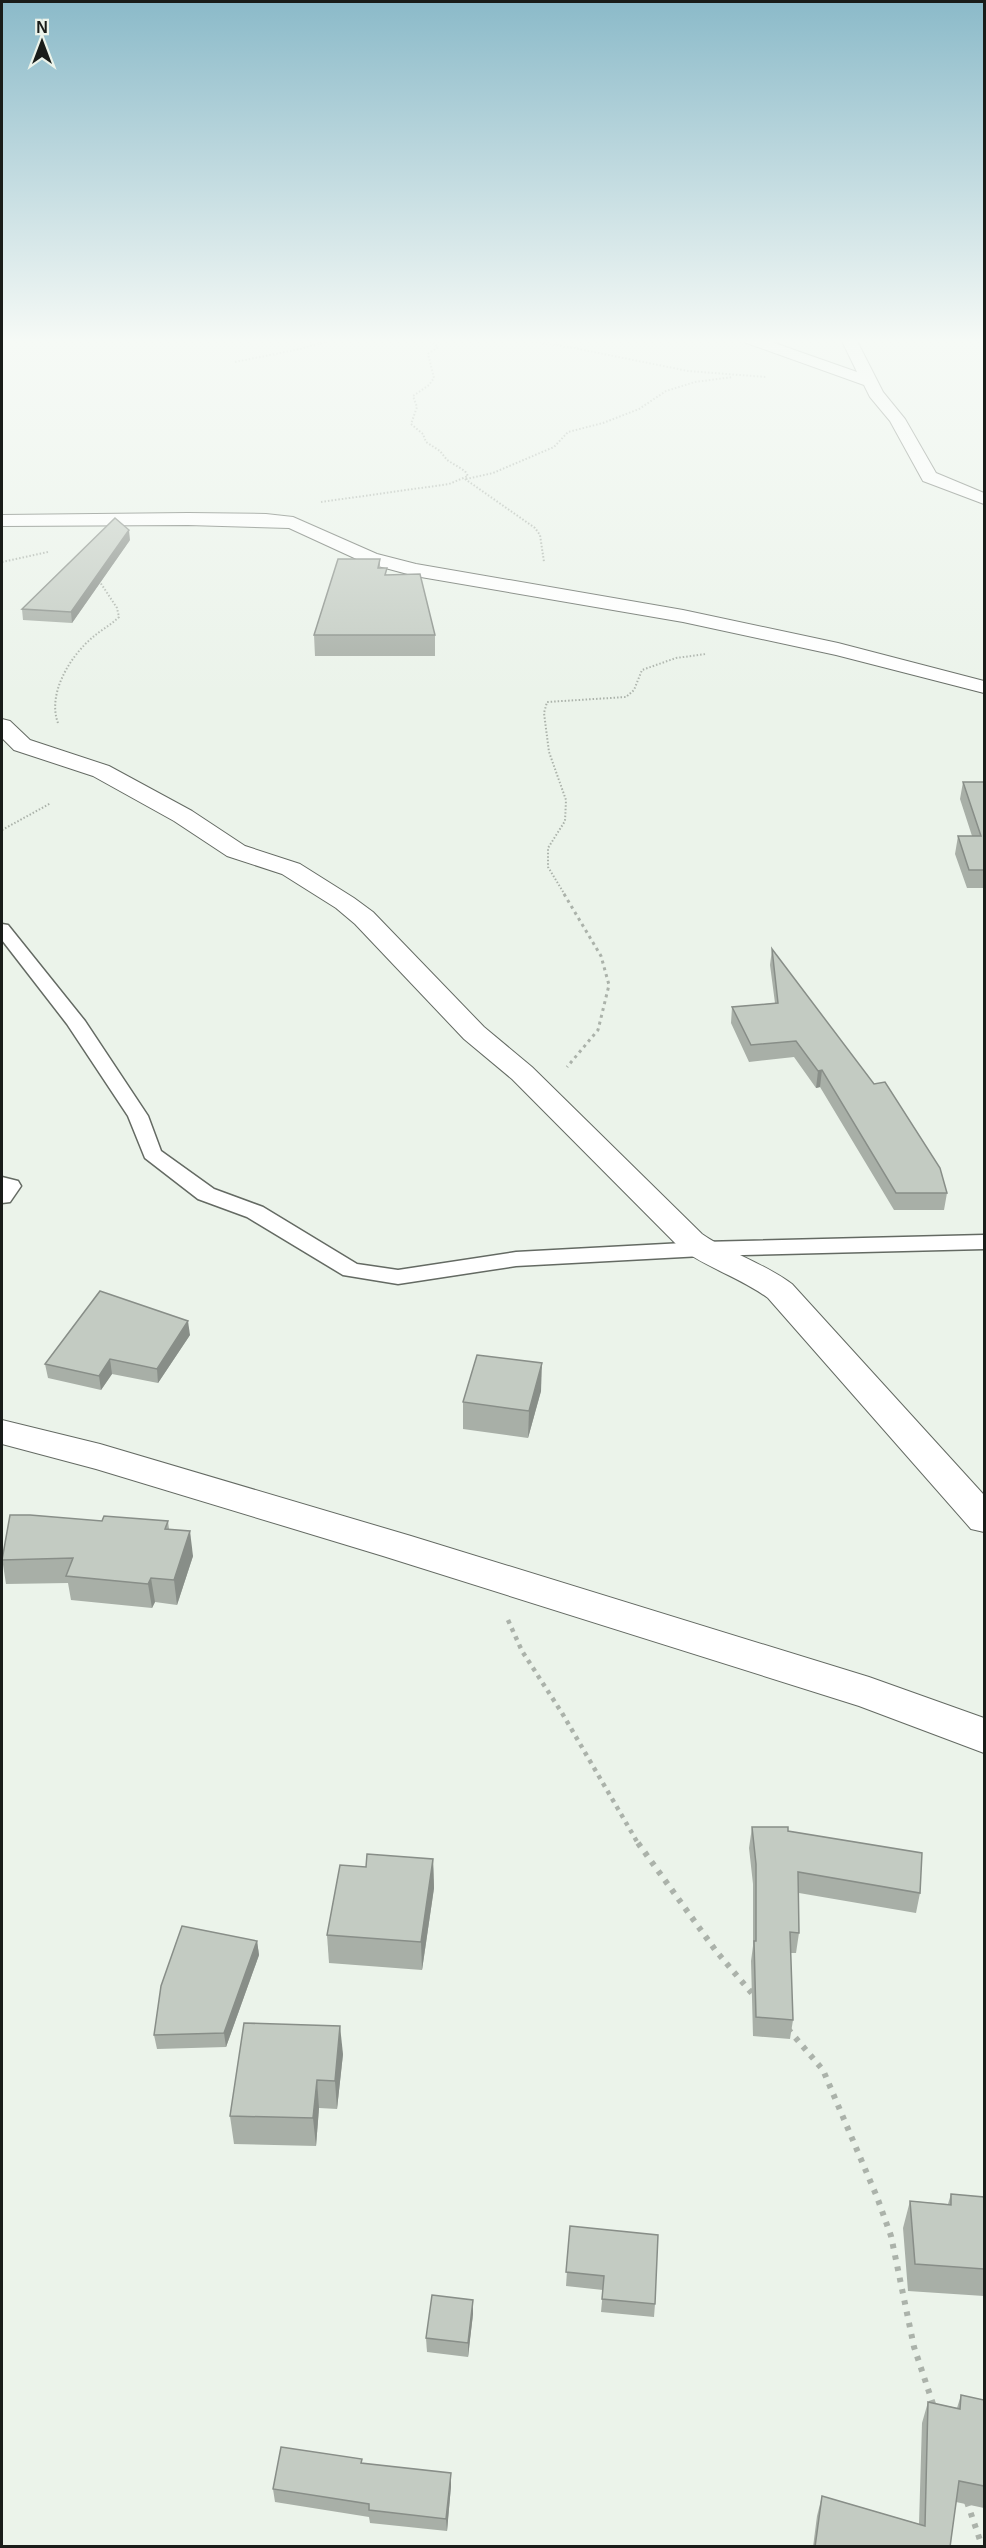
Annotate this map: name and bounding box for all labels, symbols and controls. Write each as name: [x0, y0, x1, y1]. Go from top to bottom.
north arrow: [12, 12, 72, 72]
text: N: [36, 19, 48, 36]

